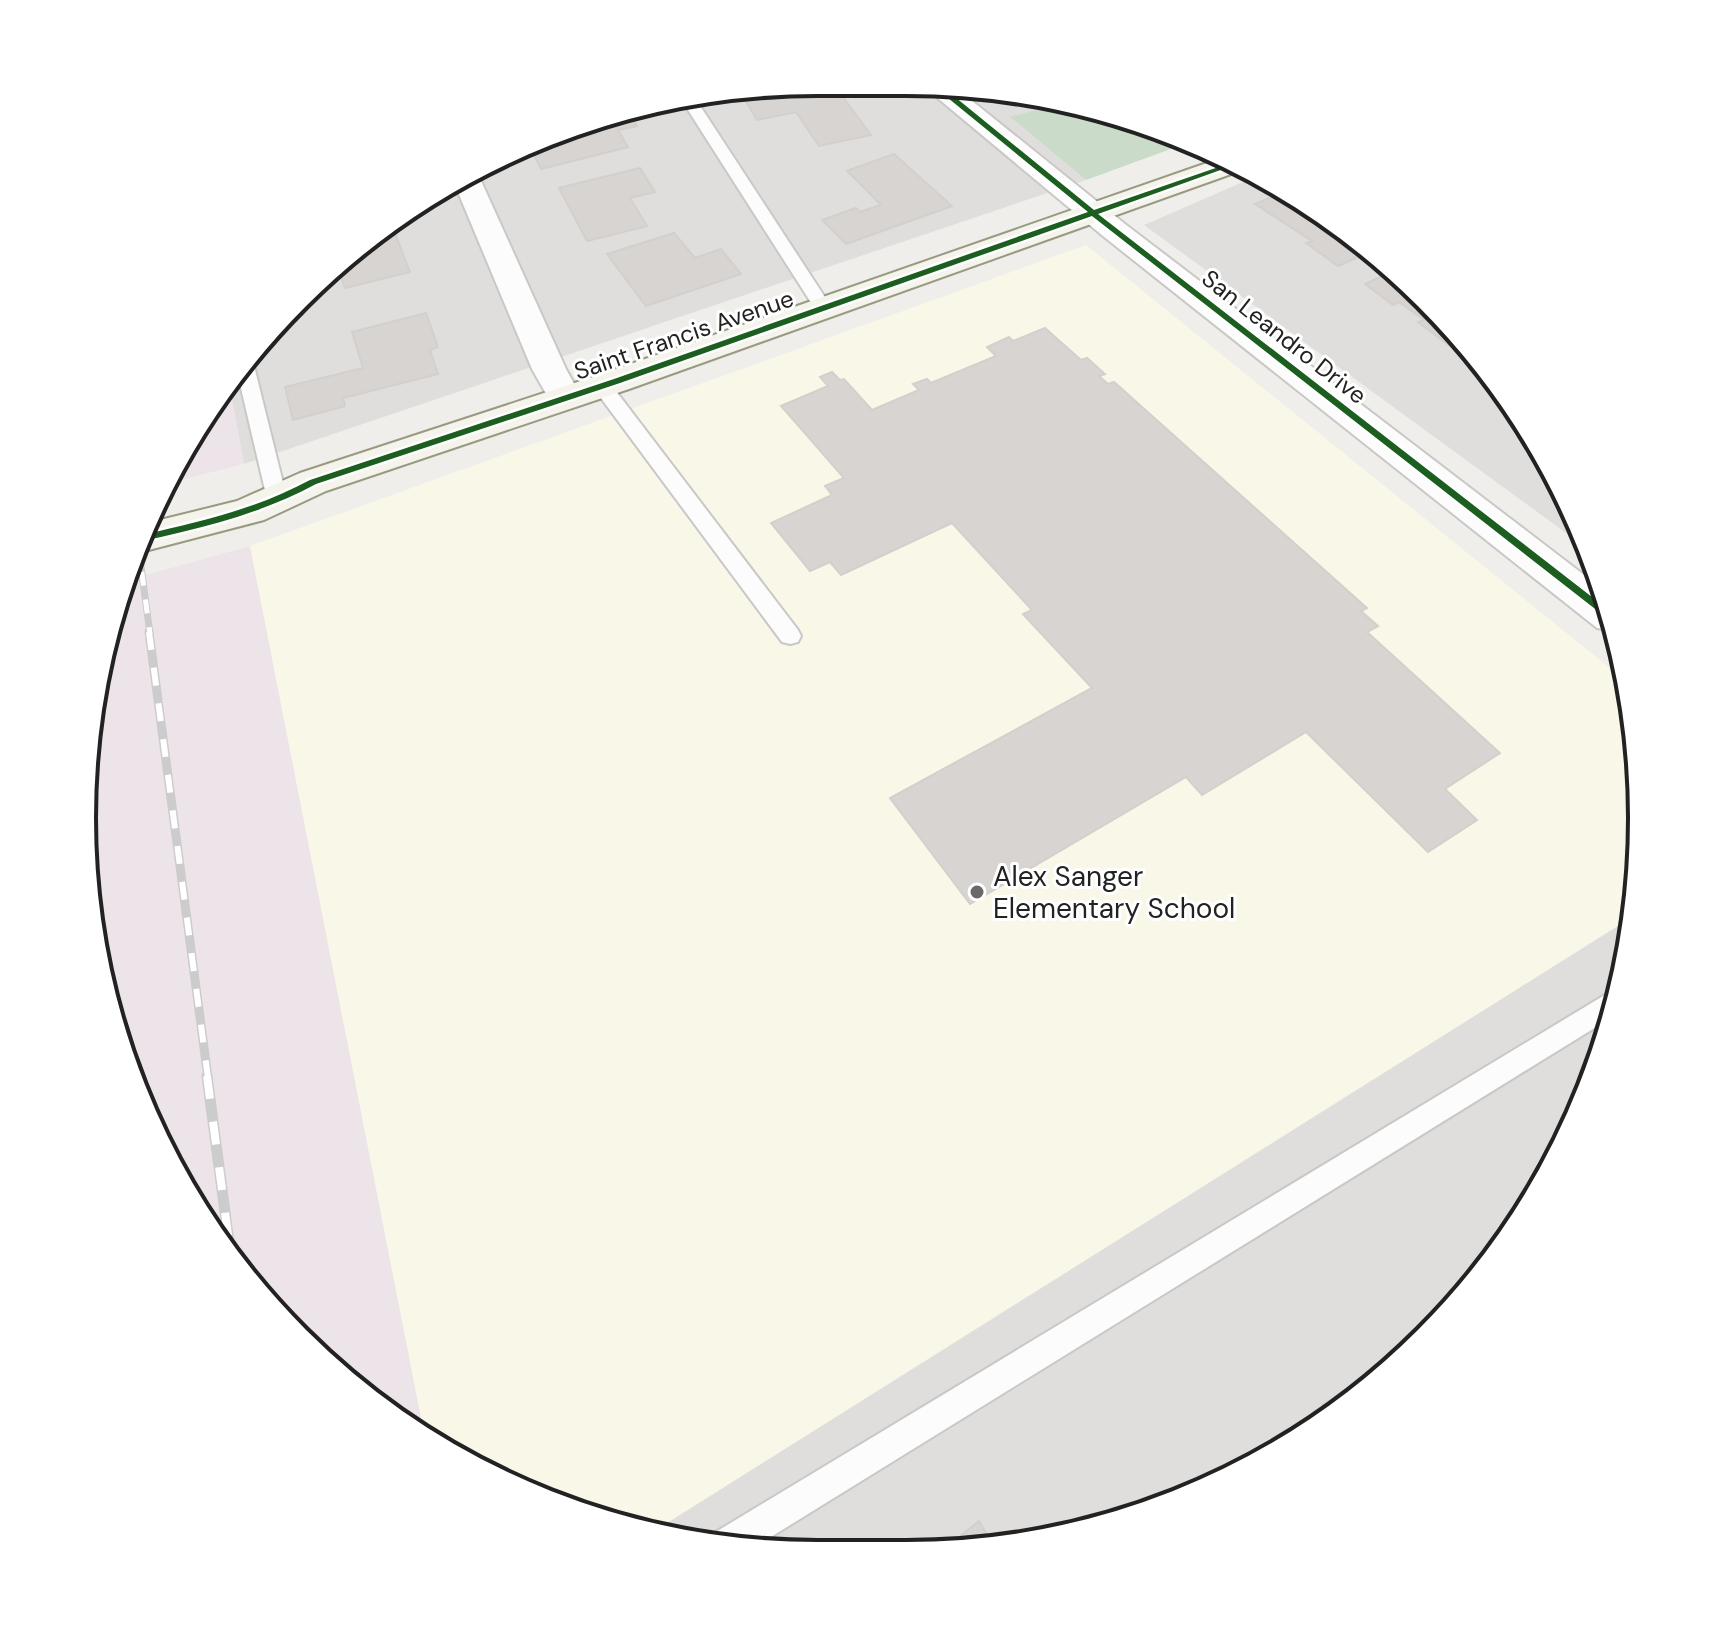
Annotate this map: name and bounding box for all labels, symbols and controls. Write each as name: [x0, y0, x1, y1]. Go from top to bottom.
street label: San Leandro Drive: [1196, 263, 1373, 411]
street label: Saint Francis Avenue: [570, 282, 798, 387]
place label: Alex Sanger Elementary School: [993, 858, 1235, 927]
marker: Alex Sanger Elementary School: [968, 883, 986, 901]

